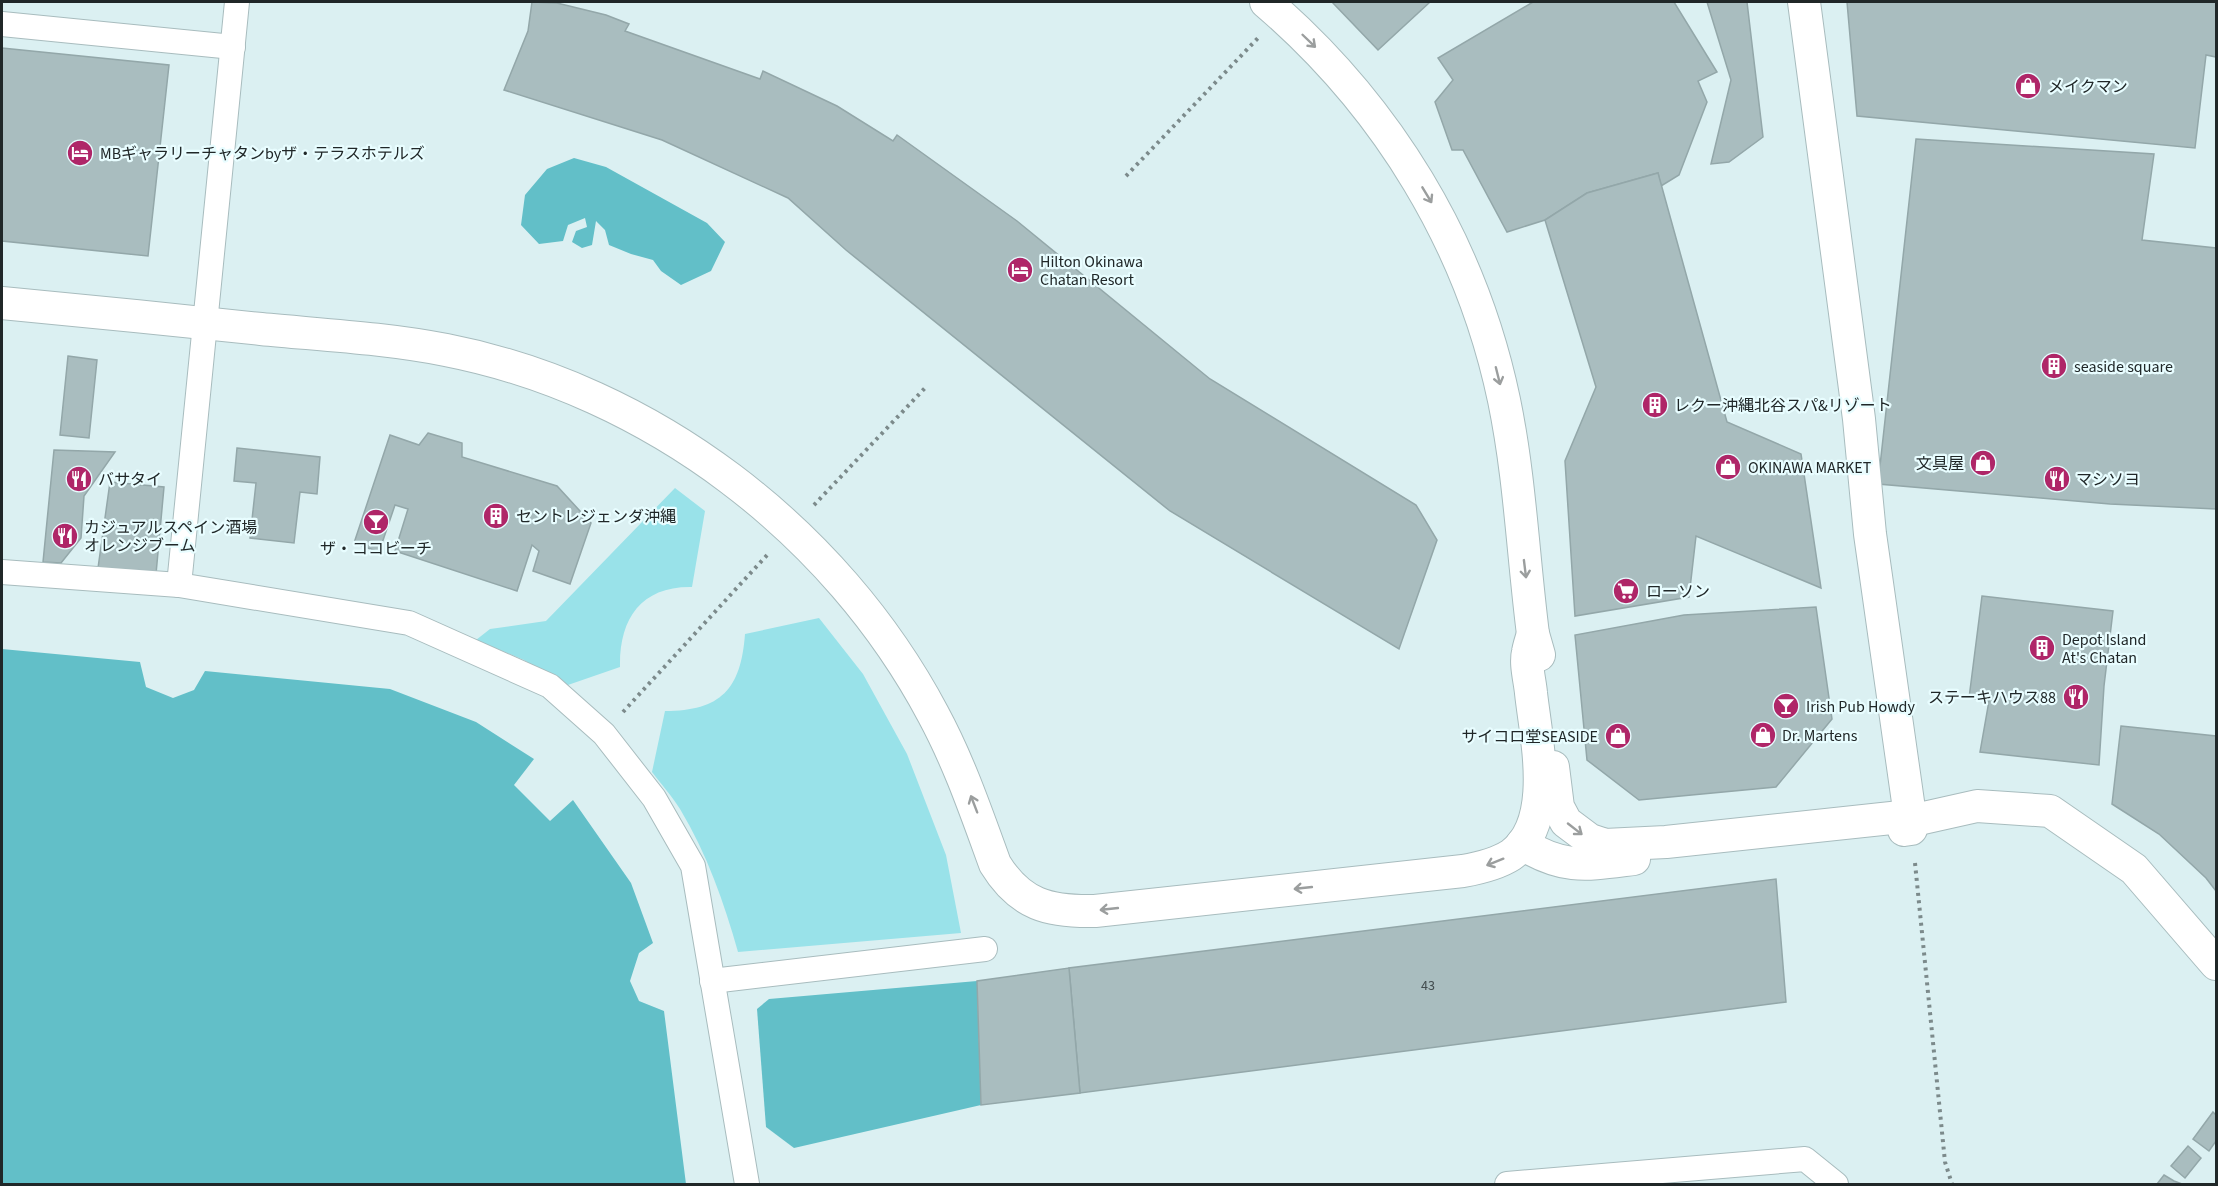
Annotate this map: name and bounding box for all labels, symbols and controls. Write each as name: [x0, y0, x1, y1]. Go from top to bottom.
one-way arrow: [1302, 34, 1317, 48]
shop icon: メイクマン: [2013, 71, 2043, 101]
place label: メイクマン: [2048, 76, 2128, 98]
hotel icon: MBギャラリーチャタンbyザ・テラスホテルズ: [65, 138, 95, 168]
place label: MBギャラリーチャタンbyザ・テラスホテルズ: [100, 143, 425, 165]
one-way arrow: [1422, 186, 1434, 203]
place label: Hilton Okinawa Chatan Resort: [1040, 251, 1143, 291]
hotel icon: Hilton Okinawa Chatan Resort: [1005, 255, 1035, 285]
building icon: seaside square: [2039, 351, 2069, 381]
place label: seaside square: [2074, 356, 2173, 378]
one-way arrow: [1493, 367, 1505, 386]
building icon: レクー沖縄北谷スパ&リゾート: [1640, 390, 1670, 420]
place label: レクー沖縄北谷スパ&リゾート: [1674, 395, 1892, 417]
shop icon: 文具屋: [1968, 448, 1998, 478]
shop icon: OKINAWA MARKET: [1713, 452, 1743, 482]
place label: 文具屋: [1916, 453, 1964, 475]
place label: OKINAWA MARKET: [1748, 457, 1872, 479]
restaurant icon: バサタイ: [64, 464, 94, 494]
restaurant icon: マシソヨ: [2042, 464, 2072, 494]
place label: バサタイ: [98, 469, 162, 491]
place label: マシソヨ: [2076, 469, 2140, 491]
building icon: セントレジェンダ沖縄: [481, 501, 511, 531]
place label: セントレジェンダ沖縄: [516, 506, 676, 528]
bar icon: ザ・ココビーチ: [361, 507, 391, 537]
place label: カジュアルスペイン酒場 オレンジブーム: [84, 517, 257, 557]
restaurant icon: カジュアルスペイン酒場 オレンジブーム: [50, 521, 80, 551]
place label: ザ・ココビーチ: [320, 538, 432, 560]
one-way arrow: [1520, 559, 1531, 579]
supermarket icon: ローソン: [1611, 576, 1641, 606]
place label: ローソン: [1646, 581, 1710, 603]
place label: Depot Island At's Chatan: [2062, 629, 2146, 669]
building icon: Depot Island At's Chatan: [2027, 633, 2057, 663]
restaurant icon: ステーキハウス88: [2061, 682, 2091, 712]
place label: ステーキハウス88: [1928, 687, 2056, 709]
bar icon: Irish Pub Howdy: [1771, 691, 1801, 721]
place label: Irish Pub Howdy: [1806, 696, 1915, 718]
shop icon: Dr. Martens: [1748, 720, 1778, 750]
shop icon: サイコロ堂SEASIDE: [1603, 721, 1633, 751]
place label: Dr. Martens: [1782, 725, 1858, 747]
place label: サイコロ堂SEASIDE: [1461, 726, 1598, 748]
one-way arrow: [968, 796, 979, 814]
one-way arrow: [1567, 823, 1583, 836]
one-way arrow: [1487, 857, 1505, 868]
one-way arrow: [1293, 883, 1313, 894]
one-way arrow: [1099, 904, 1119, 915]
house number: 43: [1421, 976, 1435, 996]

